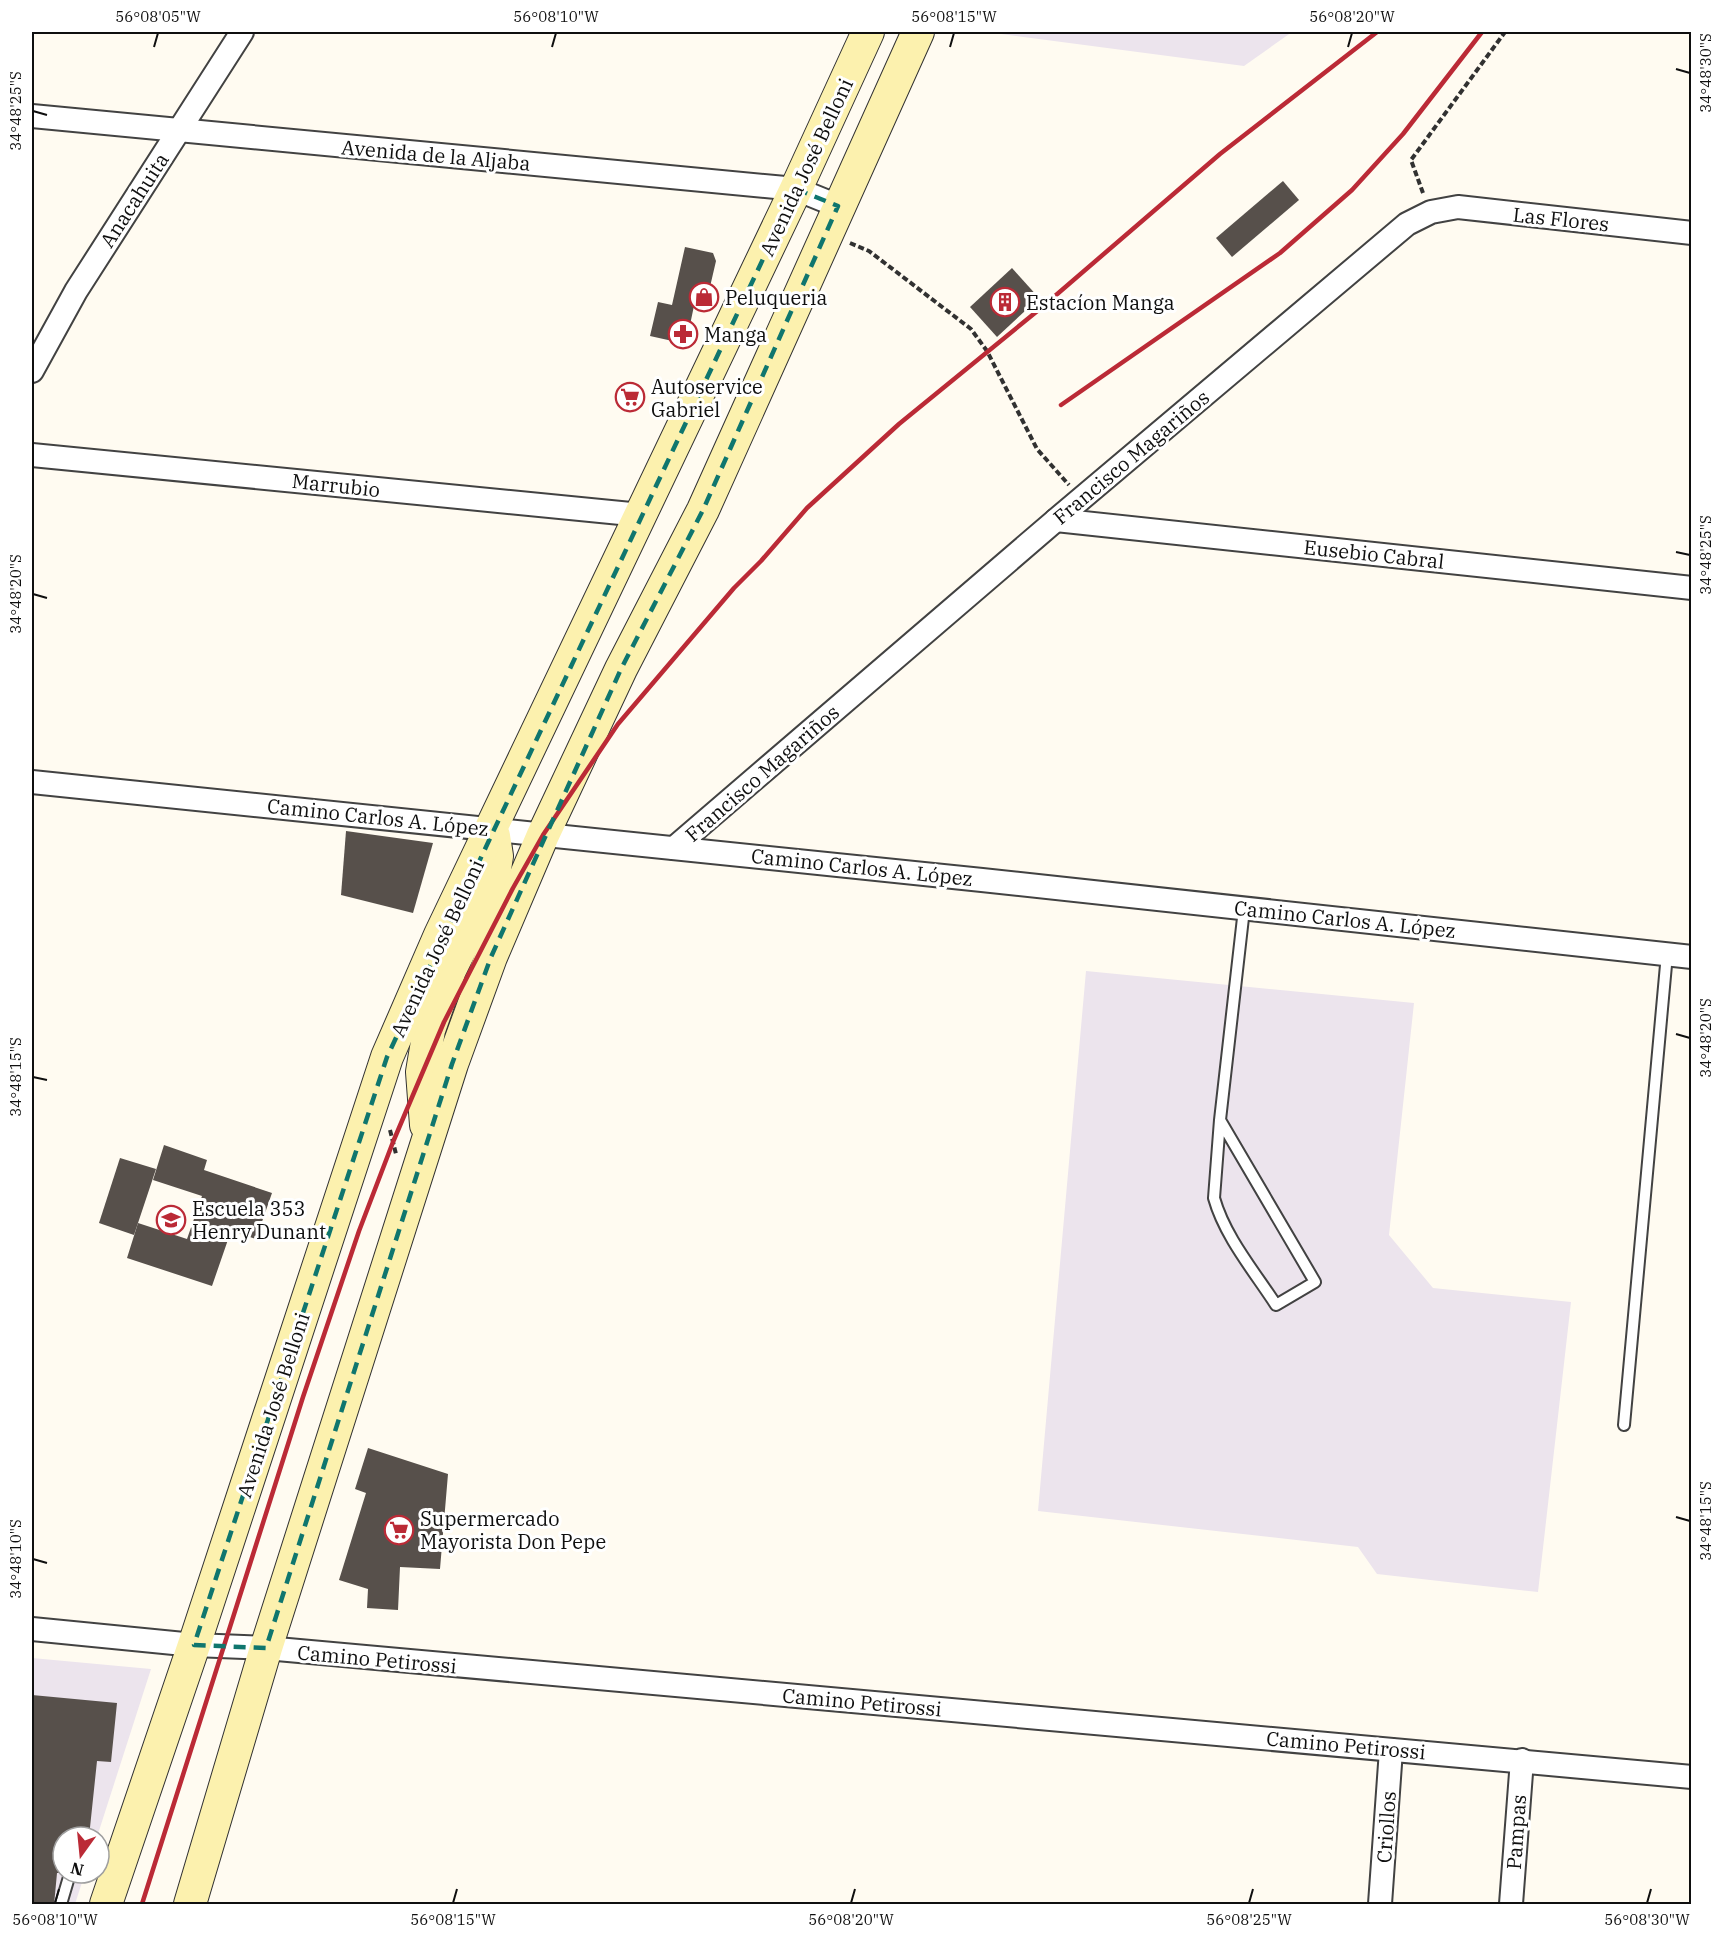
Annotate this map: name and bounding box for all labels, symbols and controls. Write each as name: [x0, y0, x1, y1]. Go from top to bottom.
text: 56°08'05"W: [115, 7, 201, 26]
text: 56°08'10"W: [513, 7, 599, 26]
text: 56°08'15"W: [911, 7, 997, 26]
text: 56°08'20"W: [1309, 7, 1395, 26]
text: 34°48'30"S: [1696, 33, 1715, 113]
text: 34°48'25"S: [6, 71, 25, 151]
street label: Avenida José Belloni: [753, 74, 859, 260]
street label: Avenida de la Aljaba: [340, 133, 532, 177]
street label: Anacahuita: [93, 147, 175, 253]
street label: Las Flores: [1512, 201, 1610, 237]
shop icon: Peluqueria: [688, 281, 720, 313]
place label: Peluqueria: [725, 284, 827, 311]
building icon: Estacíon Manga: [989, 286, 1021, 318]
place label: Estacíon Manga: [1026, 289, 1175, 316]
pharmacy icon: Manga: [667, 318, 699, 350]
place label: Manga: [704, 321, 767, 348]
place label: Autoservice Gabriel: [651, 373, 763, 423]
supermarket icon: Autoservice Gabriel: [614, 381, 646, 413]
street label: Francisco Magariños: [1047, 384, 1215, 530]
street label: Marrubio: [291, 467, 381, 503]
text: 34°48'25"S: [1696, 515, 1715, 595]
street label: Eusebio Cabral: [1302, 533, 1446, 575]
text: 34°48'20"S: [6, 554, 25, 634]
street label: Francisco Magariños: [679, 699, 845, 847]
street label: Camino Carlos A. López: [266, 792, 490, 842]
street label: Camino Carlos A. López: [750, 842, 974, 892]
street label: Avenida José Belloni: [384, 855, 490, 1041]
street label: Camino Carlos A. López: [1233, 894, 1457, 944]
text: 34°48'20"S: [1696, 998, 1715, 1078]
text: 34°48'15"S: [6, 1037, 25, 1117]
place label: Escuela 353 Henry Dunant: [192, 1195, 326, 1245]
school or university icon: Escuela 353 Henry Dunant: [155, 1204, 187, 1236]
street label: Avenida José Belloni: [230, 1309, 316, 1501]
text: 34°48'15"S: [1696, 1481, 1715, 1561]
place label: Supermercado Mayorista Don Pepe: [420, 1505, 606, 1555]
supermarket icon: Supermercado Mayorista Don Pepe: [383, 1514, 415, 1546]
text: 34°48'10"S: [6, 1519, 25, 1599]
street label: Camino Petirossi: [296, 1639, 458, 1679]
street label: Camino Petirossi: [781, 1682, 943, 1722]
street label: Camino Petirossi: [1265, 1725, 1427, 1765]
street label: Criollos: [1370, 1790, 1402, 1864]
street label: Pampas: [1500, 1793, 1532, 1871]
north arrow: [51, 1825, 111, 1885]
text: N: [68, 1858, 86, 1881]
text: 56°08'10"W: [12, 1910, 98, 1929]
text: 56°08'15"W: [410, 1910, 496, 1929]
text: 56°08'20"W: [808, 1910, 894, 1929]
text: 56°08'25"W: [1206, 1910, 1292, 1929]
text: 56°08'30"W: [1604, 1910, 1690, 1929]

